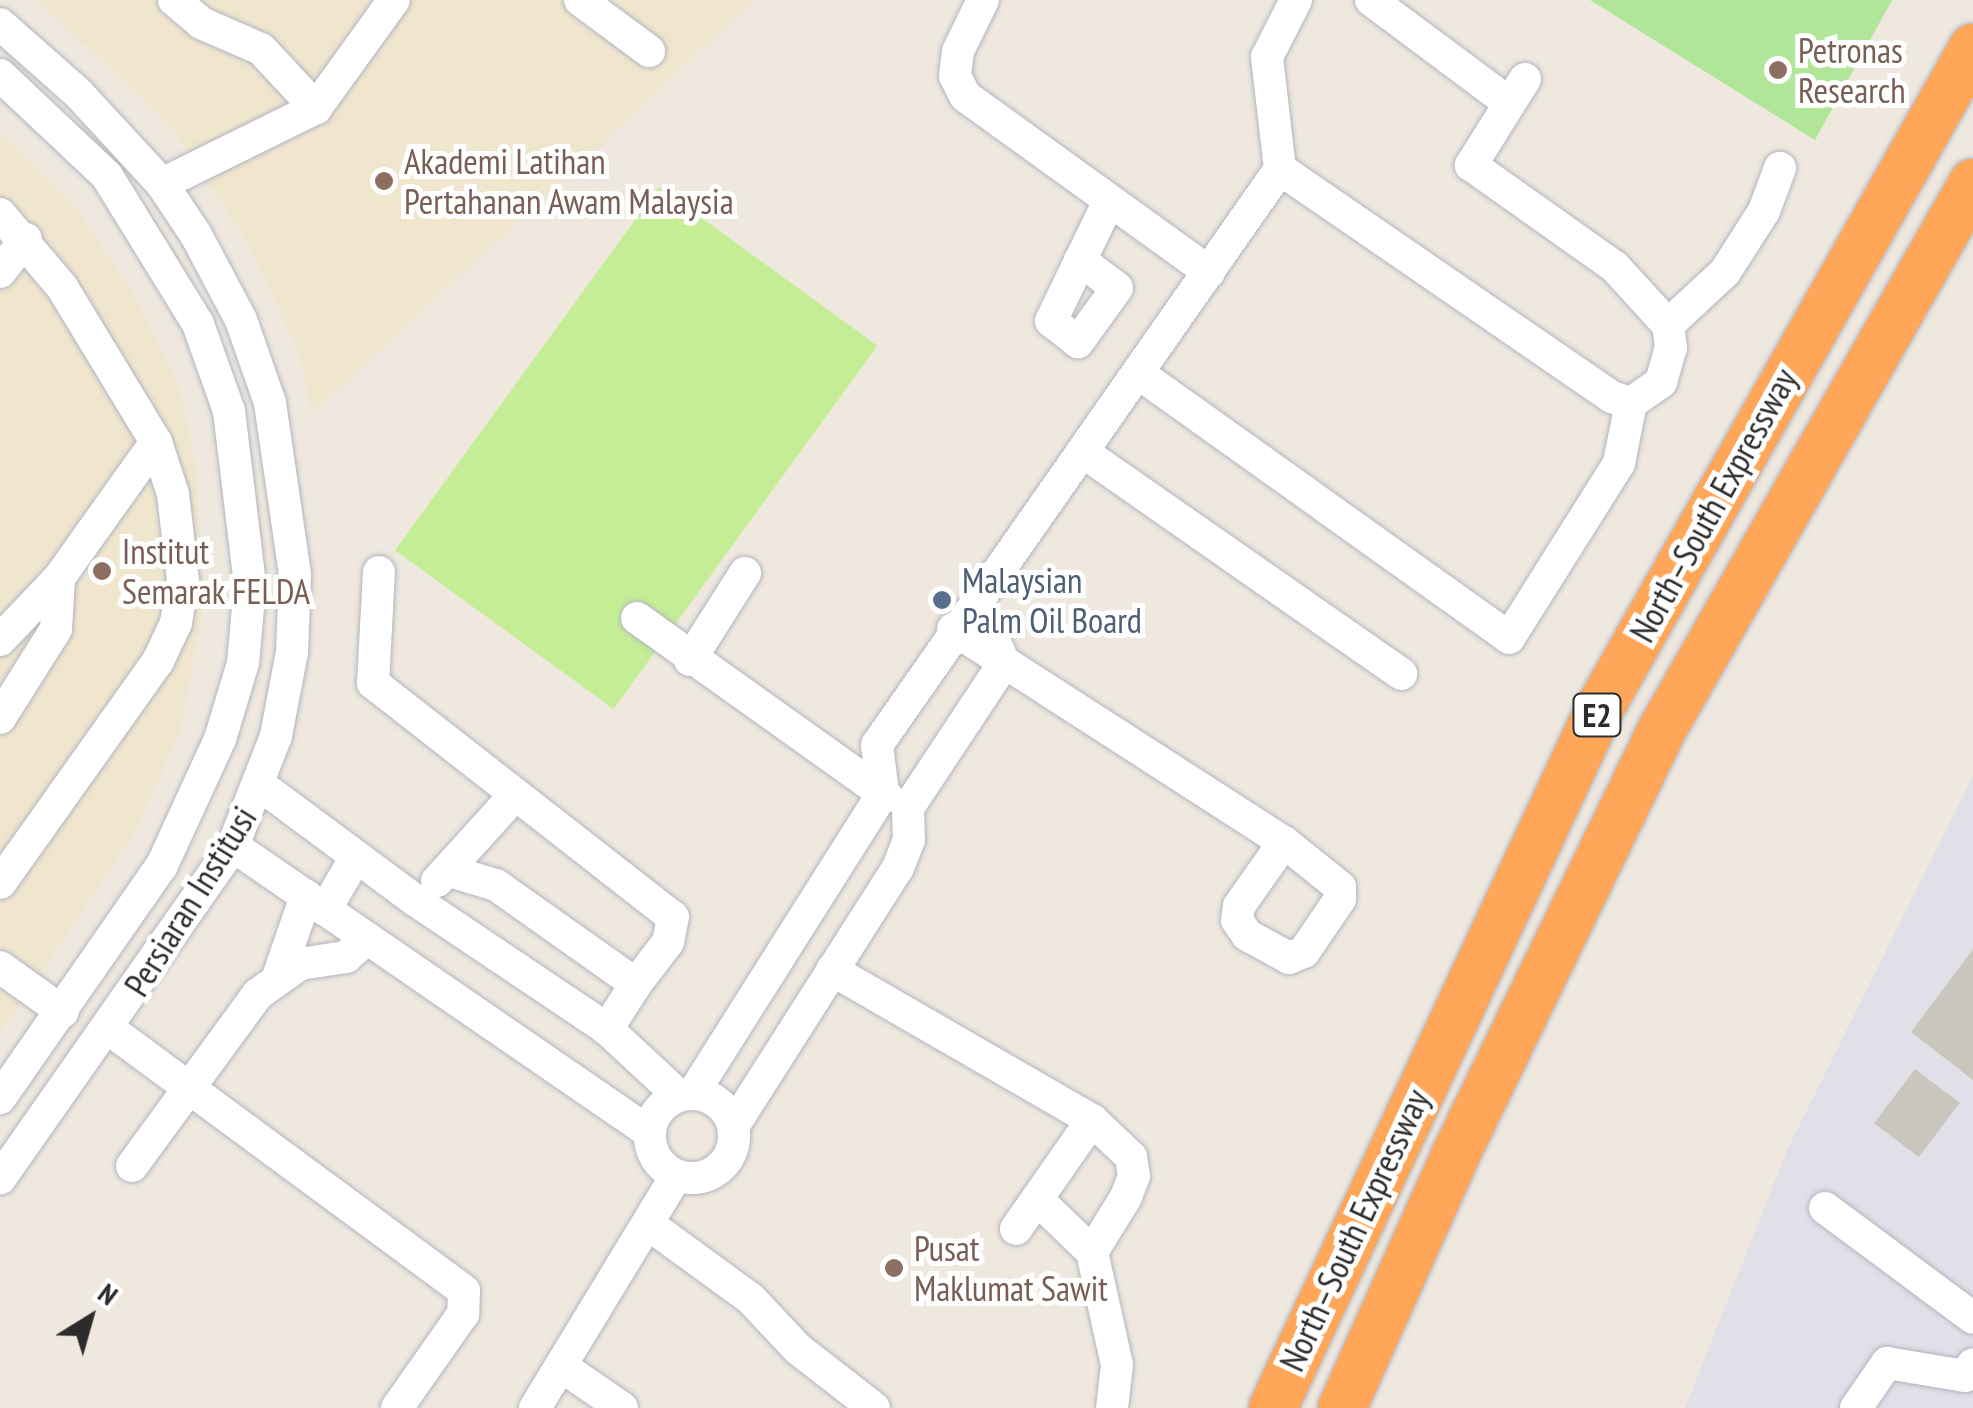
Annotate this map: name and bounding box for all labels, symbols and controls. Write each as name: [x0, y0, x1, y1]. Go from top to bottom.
place label: Petronas Research: [1798, 29, 1906, 111]
marker: Petronas Research: [1767, 59, 1789, 81]
place label: Akademi Latihan Pertahanan Awam Malaysia: [404, 140, 735, 222]
marker: Akademi Latihan Pertahanan Awam Malaysia: [373, 170, 395, 192]
street label: North–South Expressway: [1620, 361, 1806, 649]
place label: Institut Semarak FELDA: [122, 530, 311, 612]
place label: Malaysian Palm Oil Board: [962, 559, 1142, 641]
marker: Institut Semarak FELDA: [91, 560, 113, 582]
marker: Malaysian Palm Oil Board: [931, 589, 953, 611]
road number: E2: [1572, 688, 1622, 742]
street label: Persiaran Institusi: [115, 799, 265, 1003]
street label: North–South Expressway: [1270, 1083, 1438, 1377]
place label: Pusat Maklumat Sawit: [914, 1227, 1108, 1309]
marker: Pusat Maklumat Sawit: [883, 1257, 905, 1279]
north arrow: [40, 1268, 140, 1368]
text: N: [91, 1274, 126, 1313]

